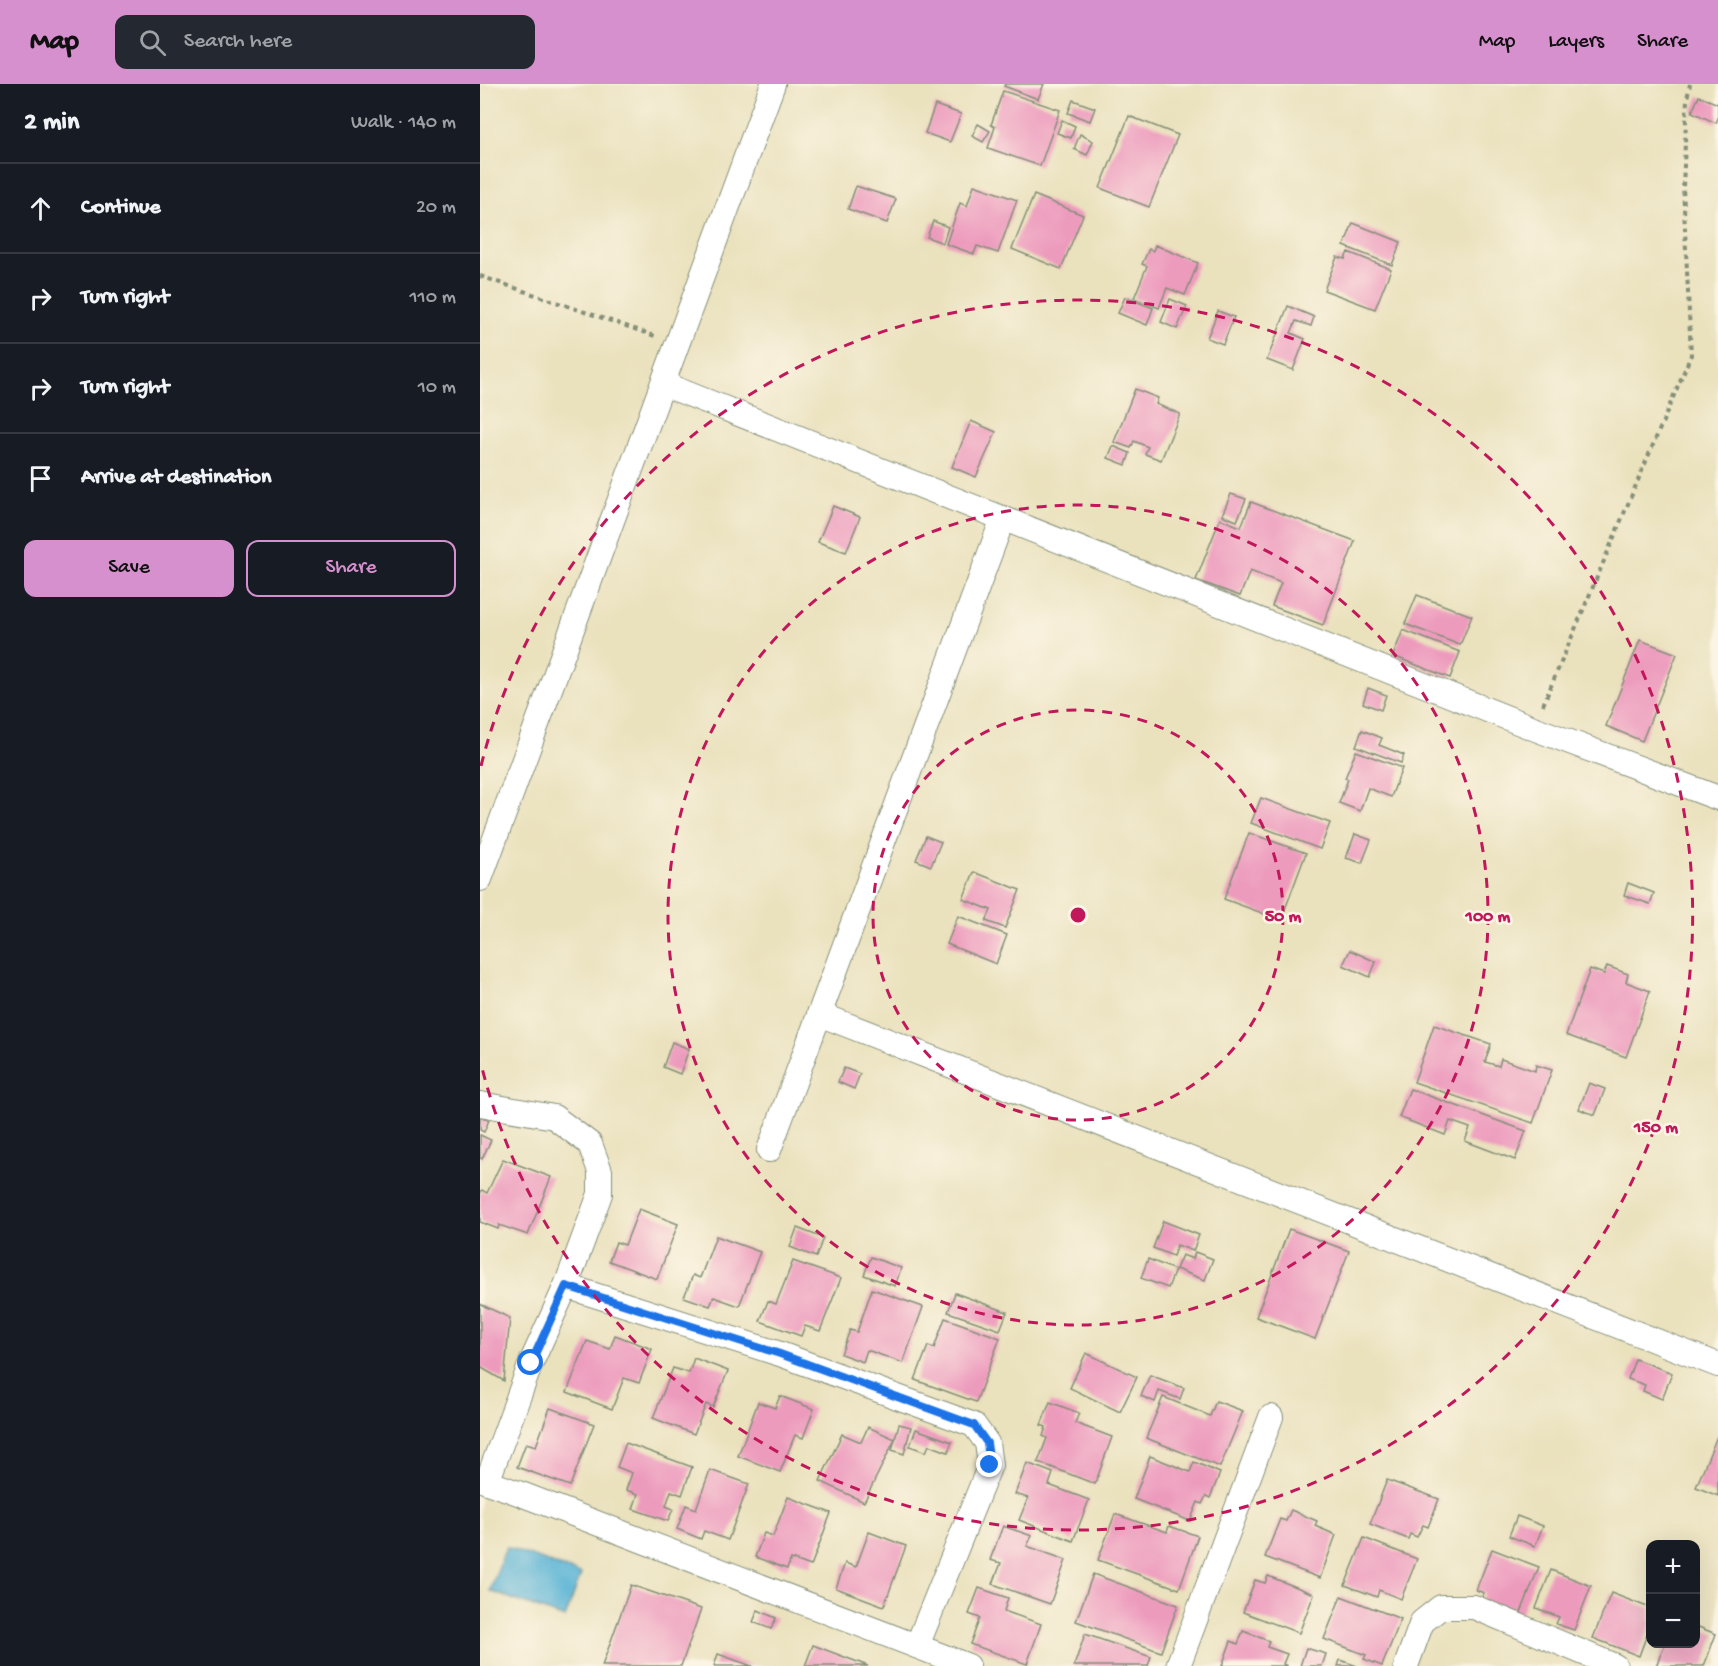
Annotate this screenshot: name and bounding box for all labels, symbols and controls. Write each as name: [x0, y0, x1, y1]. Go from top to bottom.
search box: [115, 15, 535, 69]
text: Map: [30, 26, 79, 59]
icon: search: [136, 26, 169, 59]
text: Search here: [184, 29, 292, 55]
text: Map: [1479, 30, 1515, 55]
text: Layers: [1548, 30, 1604, 55]
text: Share: [1637, 30, 1688, 55]
text: 2 min: [24, 108, 79, 139]
text: Walk · 140 m: [351, 112, 456, 135]
icon: ahead: [24, 192, 57, 225]
text: Continue: [81, 195, 161, 221]
text: 20 m: [416, 197, 456, 220]
icon: right: [24, 282, 57, 315]
text: Turn right: [81, 285, 169, 311]
text: 110 m: [410, 287, 456, 310]
icon: right: [24, 372, 57, 405]
text: Turn right: [81, 375, 169, 401]
text: 10 m: [418, 377, 456, 400]
icon: arrive: [24, 462, 57, 495]
text: Arrive at destination: [81, 465, 271, 491]
button: Save: [24, 540, 234, 597]
button: Share: [246, 540, 456, 597]
centre of rings: [1068, 905, 1088, 925]
text: 50 m: [1265, 907, 1302, 928]
text: 100 m: [1465, 907, 1511, 928]
text: 150 m: [1633, 1118, 1678, 1139]
route start: [517, 1349, 543, 1375]
route end: [976, 1451, 1002, 1477]
map controls: [1646, 1540, 1700, 1648]
button: +: [1646, 1540, 1700, 1594]
button: −: [1646, 1594, 1700, 1648]

